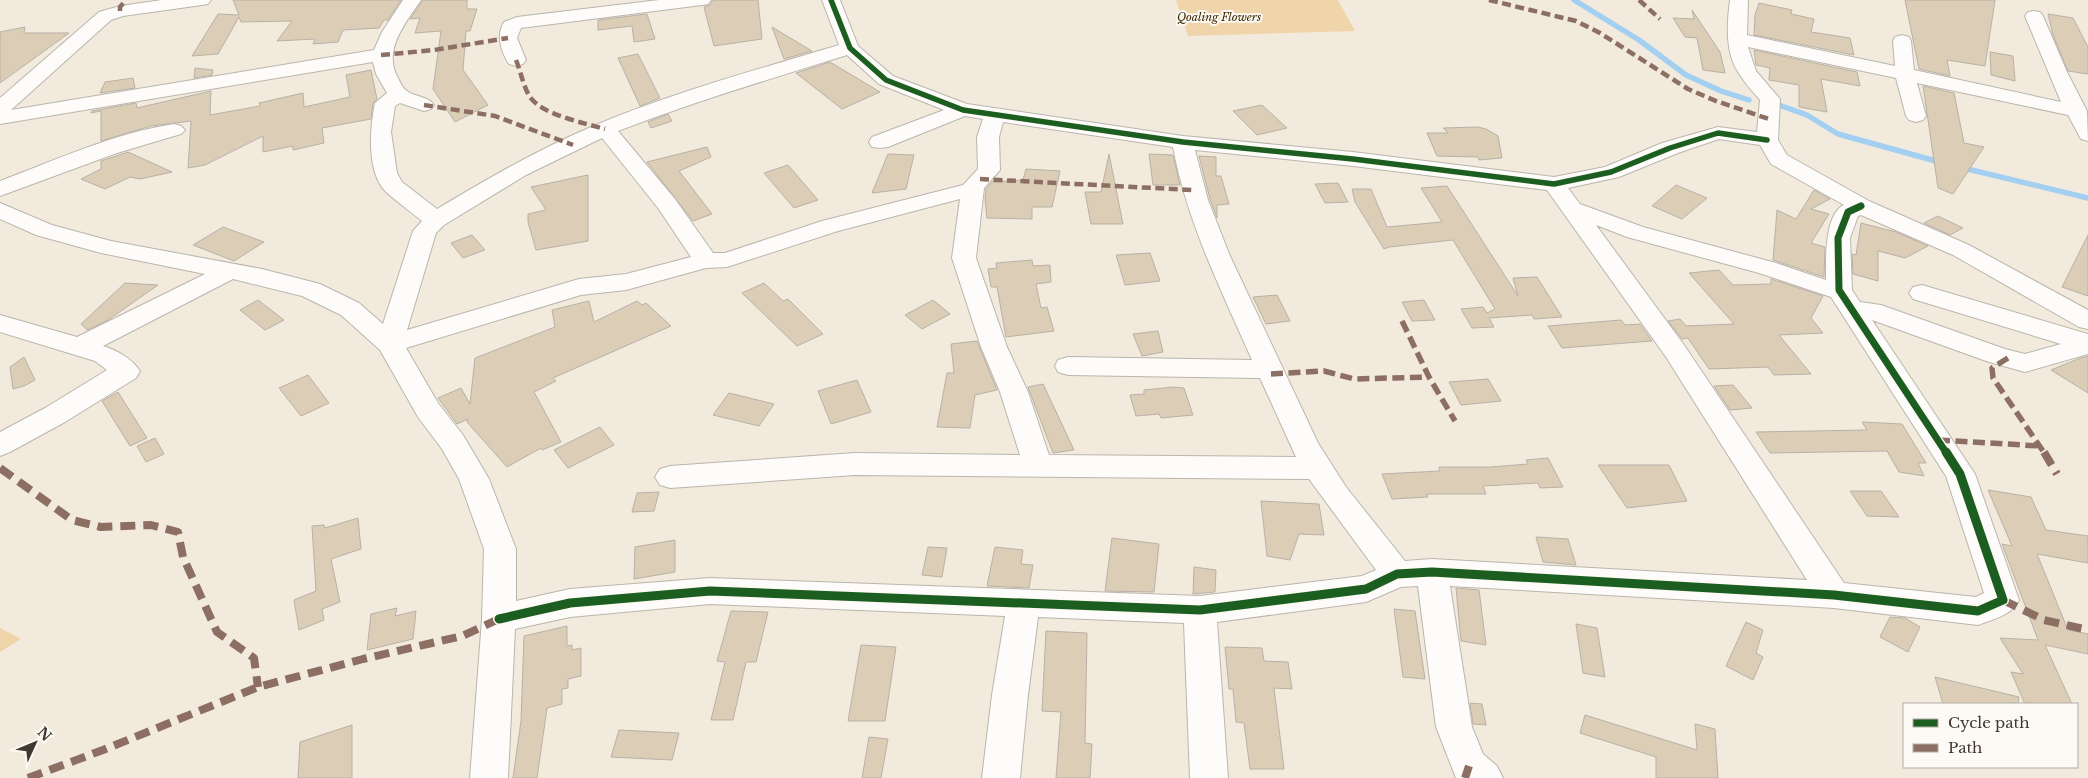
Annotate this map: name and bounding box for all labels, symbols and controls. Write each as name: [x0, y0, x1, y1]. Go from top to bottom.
park label: Qoaling Flowers: [1177, 10, 1261, 24]
legend: [1903, 703, 2078, 768]
text: Cycle path: [1948, 713, 2030, 732]
north arrow: [10, 718, 60, 768]
text: N: [33, 723, 55, 745]
text: Path: [1948, 738, 1982, 757]

